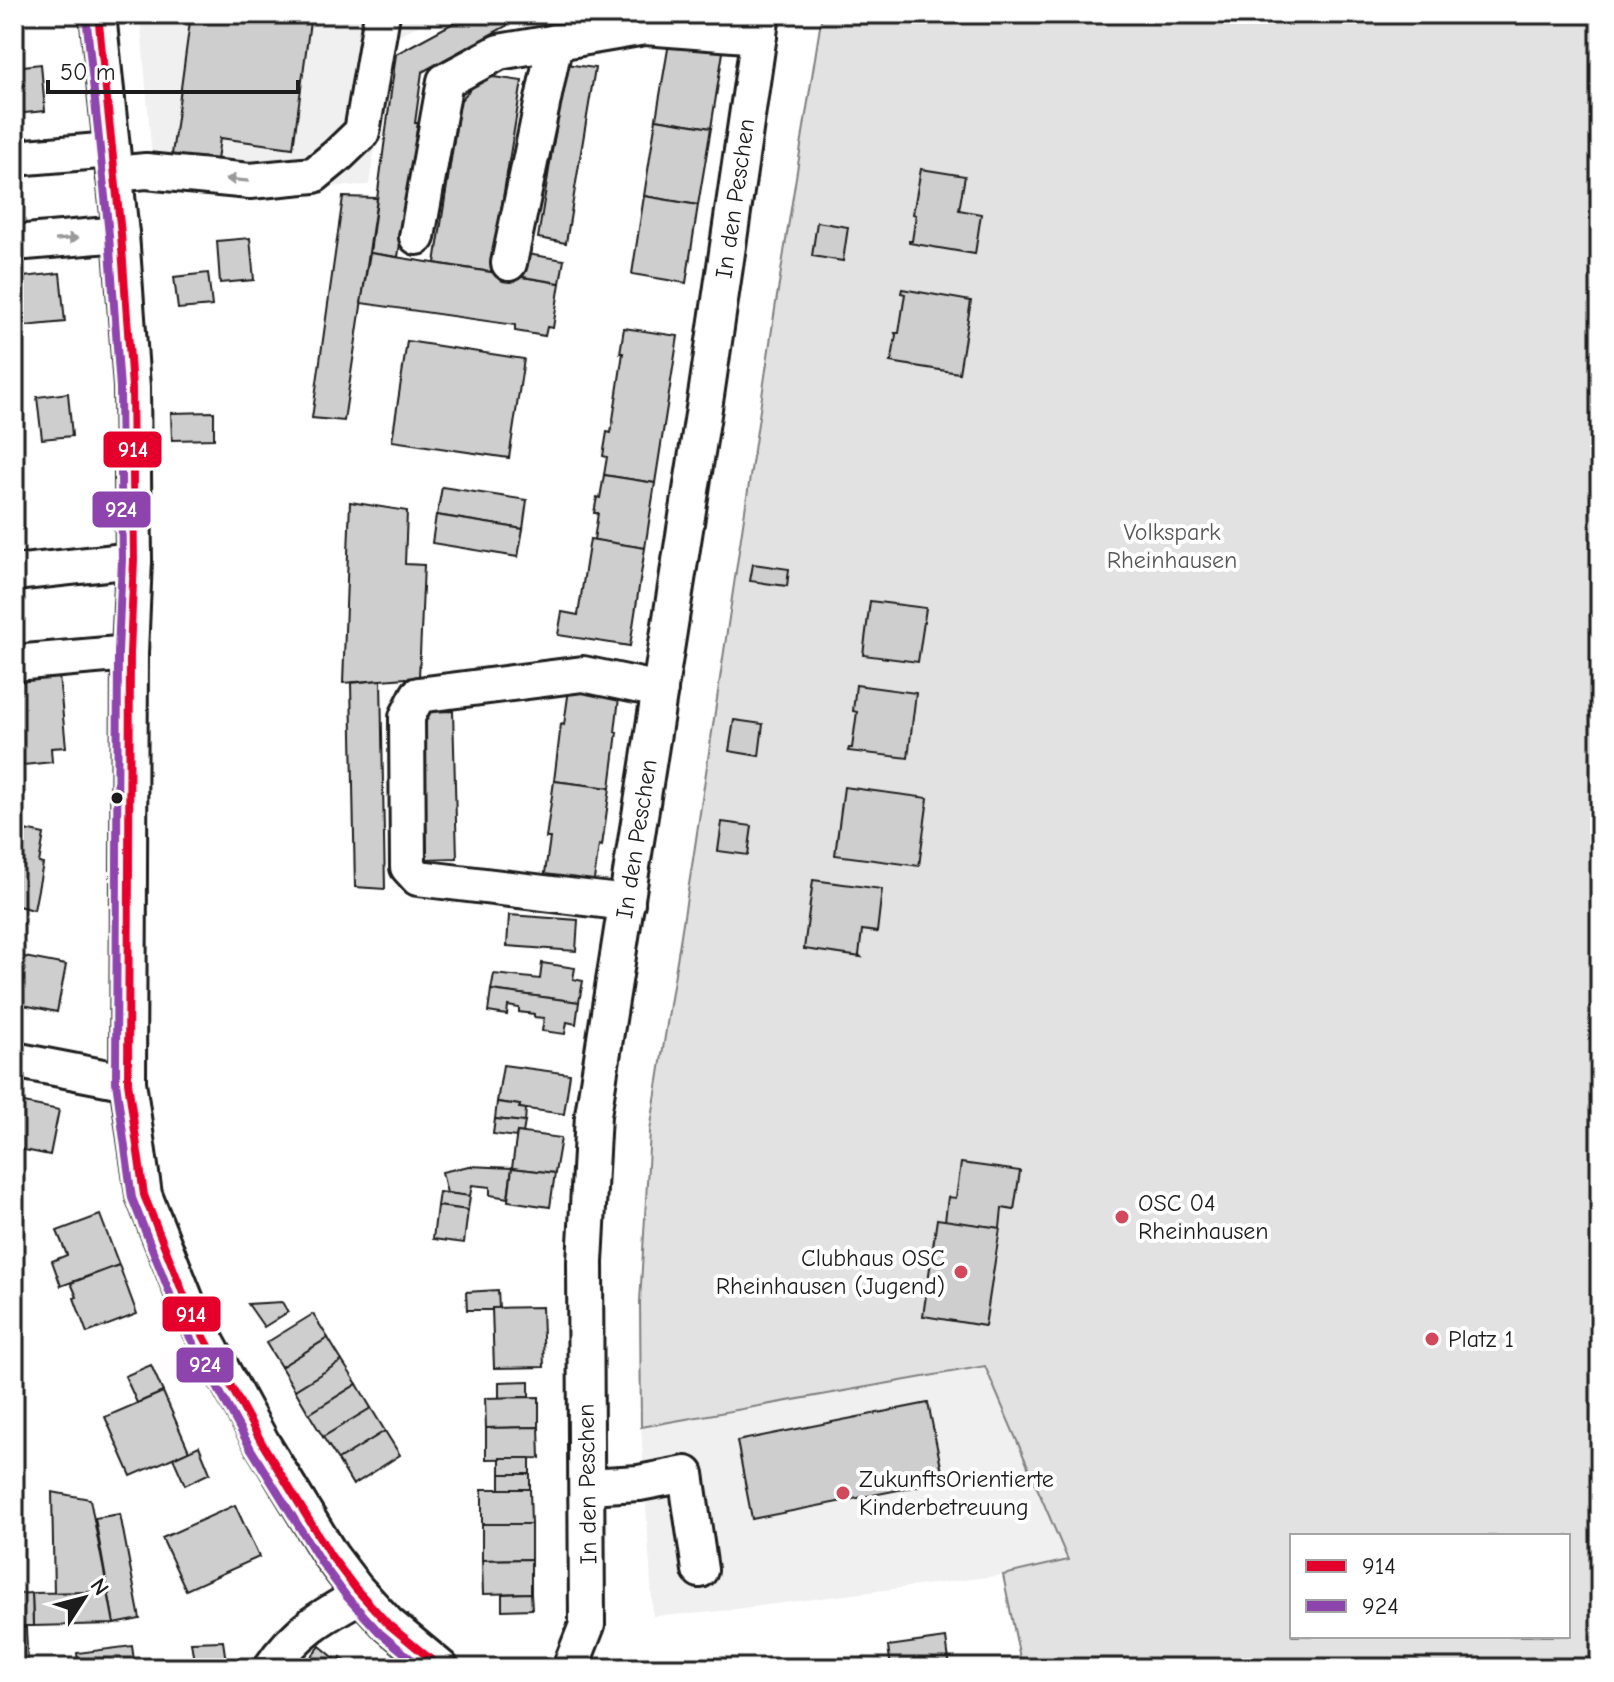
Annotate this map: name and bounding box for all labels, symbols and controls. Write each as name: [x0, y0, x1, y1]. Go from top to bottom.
scale bar: [48, 44, 298, 94]
text: 50 m: [60, 58, 116, 86]
street label: In den Peschen: [709, 117, 760, 280]
one-way arrow: [224, 173, 249, 186]
one-way arrow: [55, 232, 80, 245]
line badge: 914: [102, 430, 163, 469]
text: 914: [118, 437, 148, 463]
line badge: 924: [91, 490, 152, 529]
text: 924: [105, 497, 137, 523]
park label: Volkspark Rheinhausen: [1107, 518, 1237, 574]
street label: In den Peschen: [610, 757, 663, 921]
unlabelled marker: [109, 790, 125, 806]
place label: OSC 04 Rheinhausen: [1138, 1189, 1269, 1245]
marker: OSC 04 Rheinhausen: [1113, 1208, 1131, 1226]
place label: Clubhaus OSC Rheinhausen (Jugend): [716, 1244, 945, 1300]
marker: Clubhaus OSC Rheinhausen (Jugend): [952, 1263, 970, 1281]
line badge: 914: [161, 1295, 222, 1333]
text: 914: [176, 1302, 206, 1328]
place label: Platz 1: [1448, 1325, 1514, 1353]
marker: Platz 1: [1423, 1330, 1441, 1348]
line badge: 924: [175, 1346, 235, 1384]
text: 924: [189, 1352, 221, 1378]
street label: In den Peschen: [572, 1403, 602, 1565]
place label: ZukunftsOrientierte Kinderbetreuung: [859, 1465, 1054, 1521]
marker: ZukunftsOrientierte Kinderbetreuung: [834, 1484, 852, 1502]
legend: [1290, 1534, 1570, 1638]
text: 914: [1362, 1552, 1396, 1580]
north arrow: [44, 1558, 124, 1638]
text: N: [85, 1573, 114, 1600]
text: 924: [1362, 1592, 1399, 1620]

